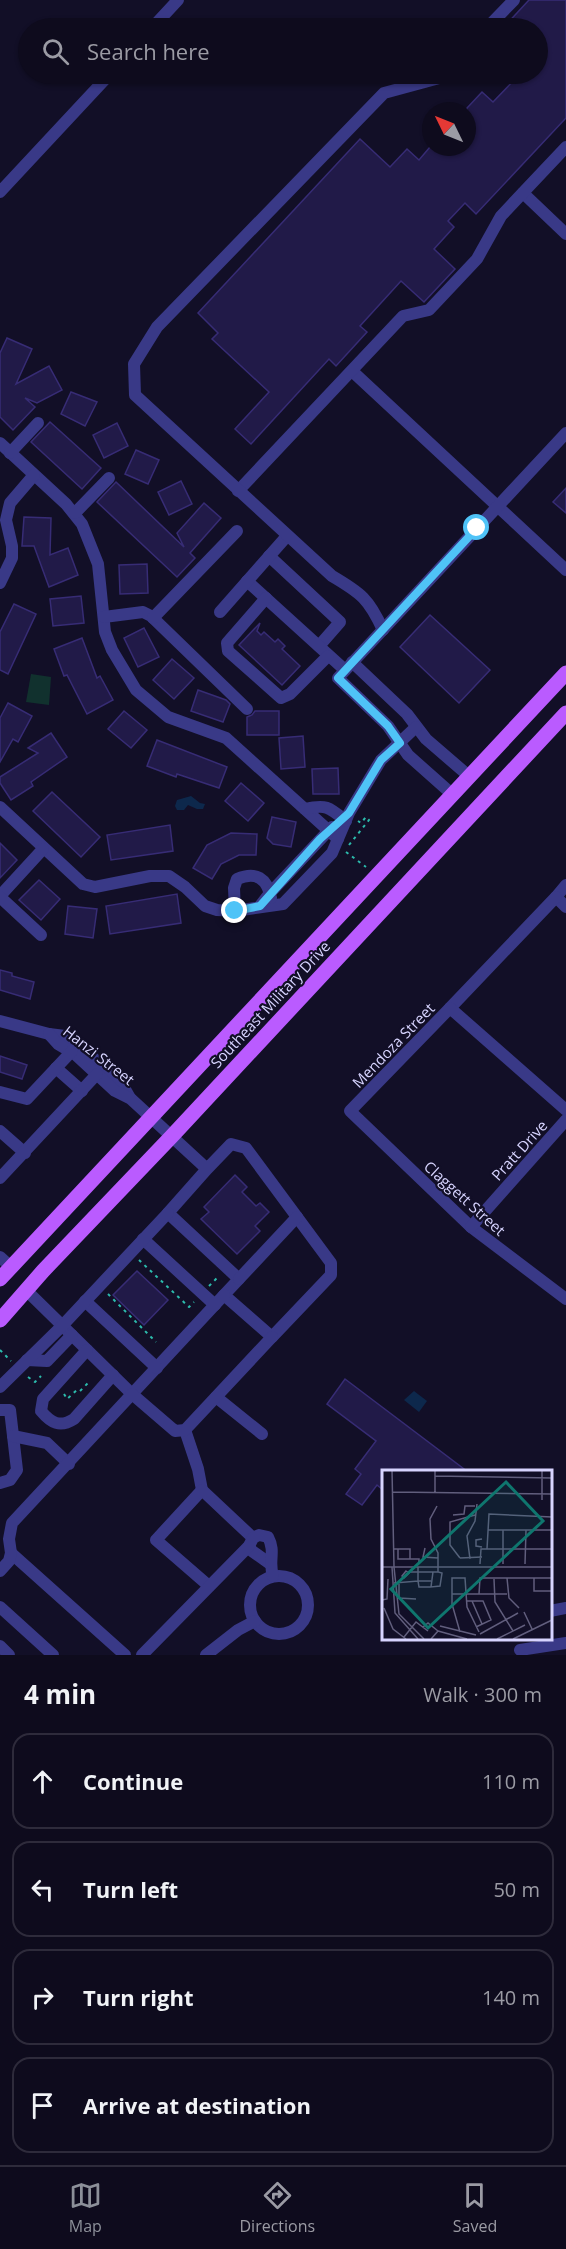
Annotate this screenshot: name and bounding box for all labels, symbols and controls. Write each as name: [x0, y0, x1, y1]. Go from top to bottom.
search box: [18, 18, 548, 84]
icon: search: [39, 35, 72, 68]
text: Search here: [87, 36, 210, 66]
north arrow: [422, 102, 476, 156]
route start: [463, 514, 489, 540]
route end: [221, 897, 247, 923]
street label: Southeast Military Drive: [206, 936, 334, 1072]
street label: Mendoza Street: [347, 998, 439, 1092]
street label: Hanzi Street: [59, 1021, 139, 1089]
street label: Pratt Drive: [487, 1116, 551, 1184]
street label: Claggett Street: [420, 1156, 510, 1240]
inset map: [382, 1470, 551, 1640]
text: 4 min: [24, 1676, 96, 1712]
text: Walk · 300 m: [423, 1681, 542, 1708]
icon: ahead: [26, 1765, 59, 1798]
text: Continue: [83, 1766, 183, 1796]
text: 110 m: [482, 1768, 540, 1795]
icon: left: [26, 1873, 59, 1906]
text: Turn left: [83, 1874, 178, 1904]
text: 50 m: [493, 1876, 540, 1903]
icon: right: [26, 1981, 59, 2014]
text: Turn right: [83, 1982, 194, 2012]
text: 140 m: [482, 1984, 540, 2011]
icon: arrive: [26, 2089, 59, 2122]
text: Arrive at destination: [83, 2090, 311, 2120]
tab: Map: [69, 2179, 102, 2237]
tab: Directions: [239, 2179, 315, 2237]
tab: Saved: [453, 2179, 497, 2237]

